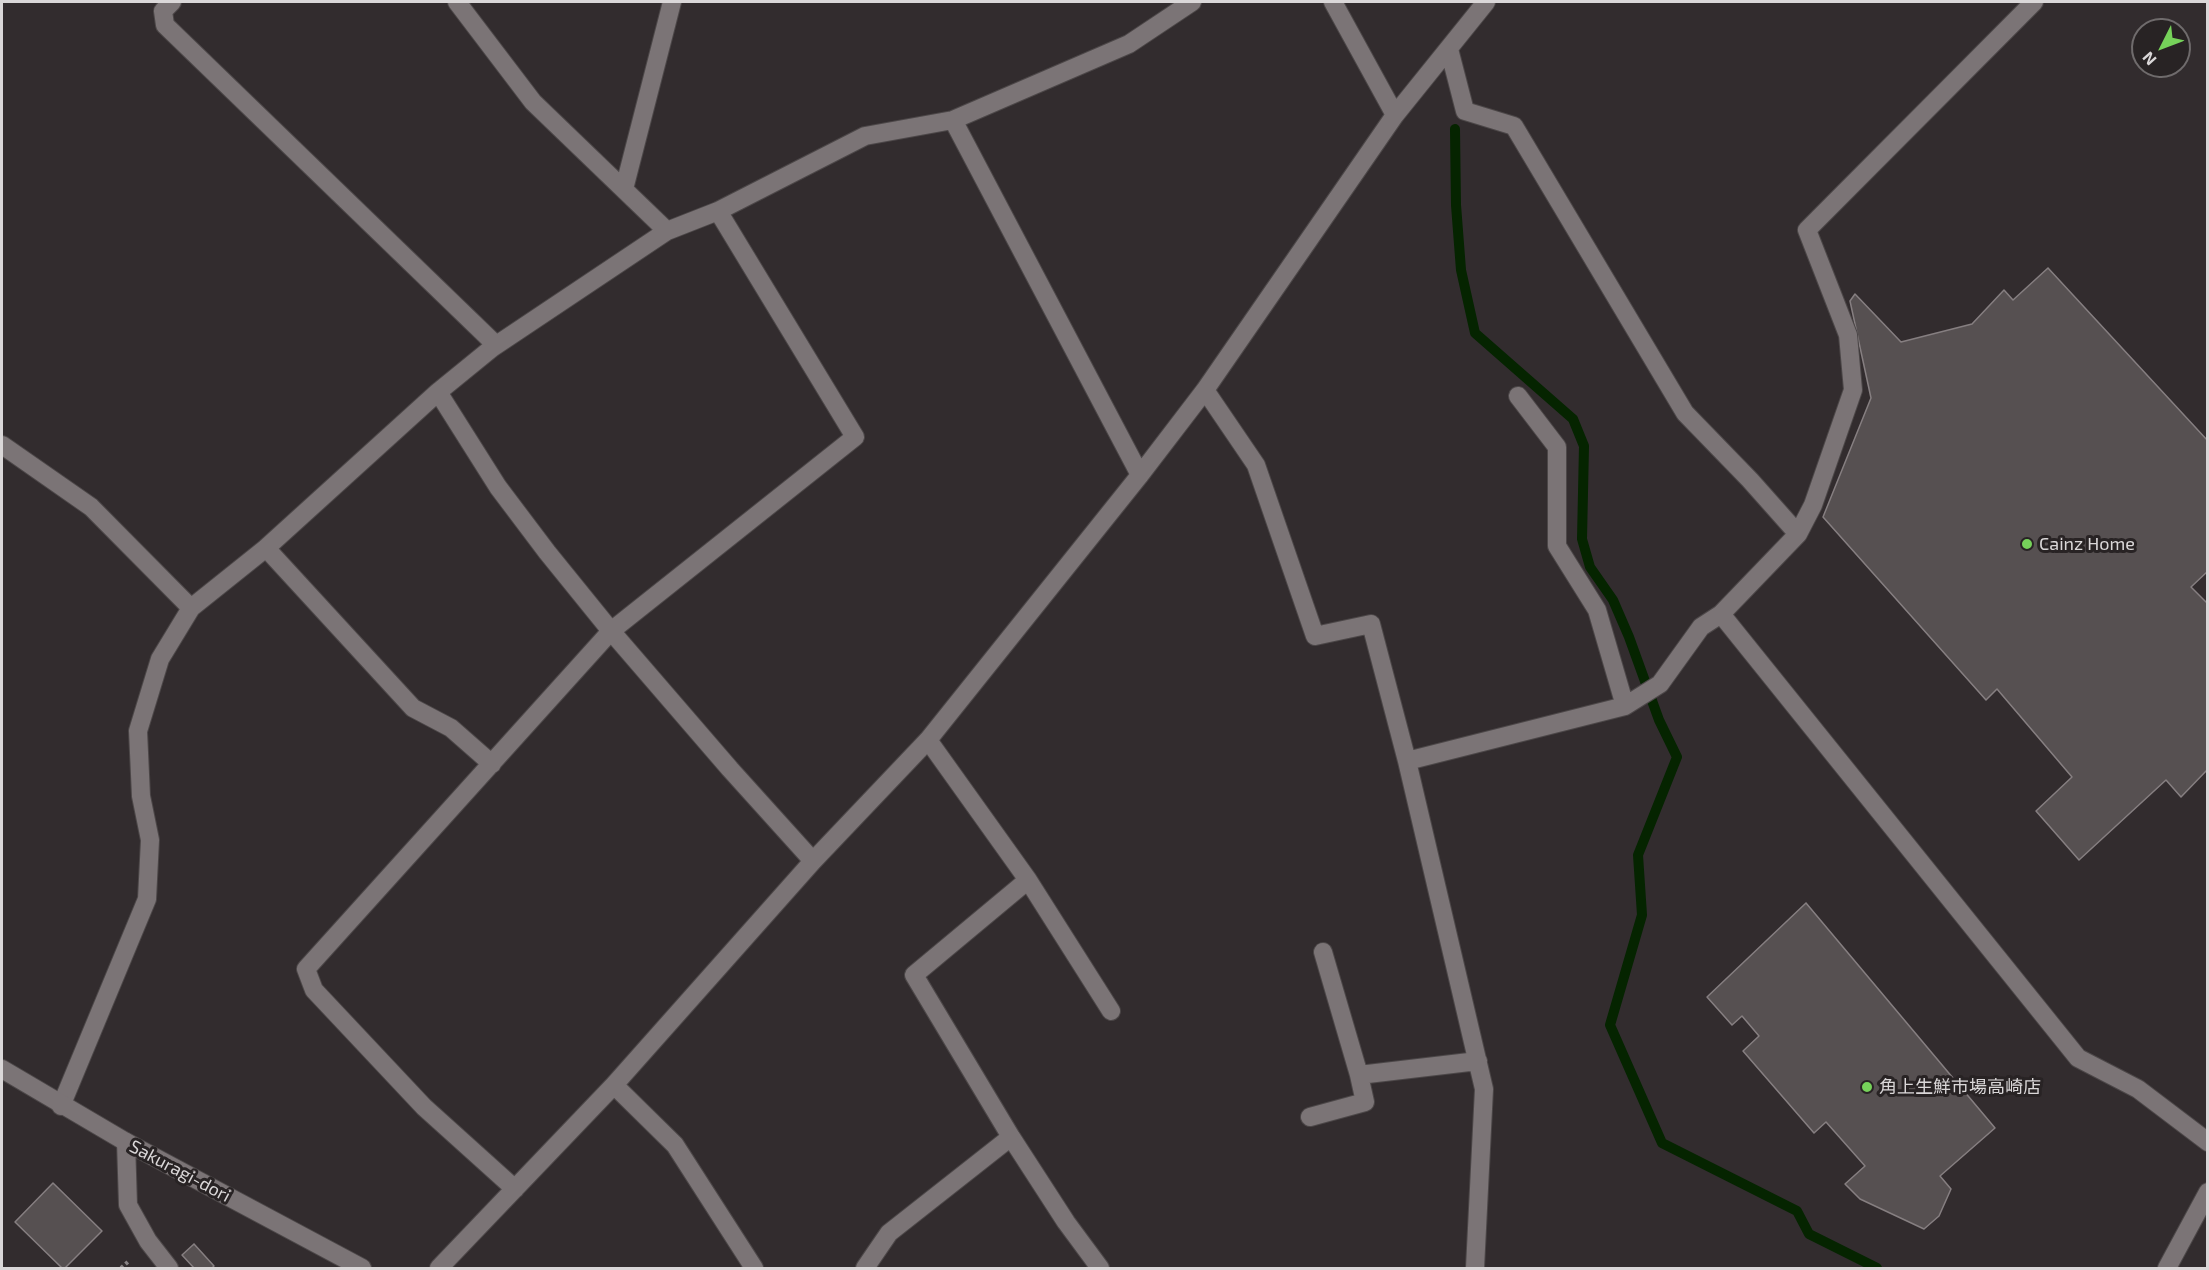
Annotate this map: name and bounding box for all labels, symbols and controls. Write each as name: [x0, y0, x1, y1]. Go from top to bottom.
north arrow: [2131, 18, 2191, 78]
text: N: [2138, 48, 2160, 70]
place label: Cainz Home: [2039, 533, 2135, 555]
marker: Cainz Home: [2020, 537, 2034, 551]
place label: 角上生鮮市場高崎店: [1879, 1076, 2041, 1098]
marker: 角上生鮮市場高崎店: [1860, 1080, 1874, 1094]
street label: Sakuragi-dori: [126, 1135, 234, 1207]

